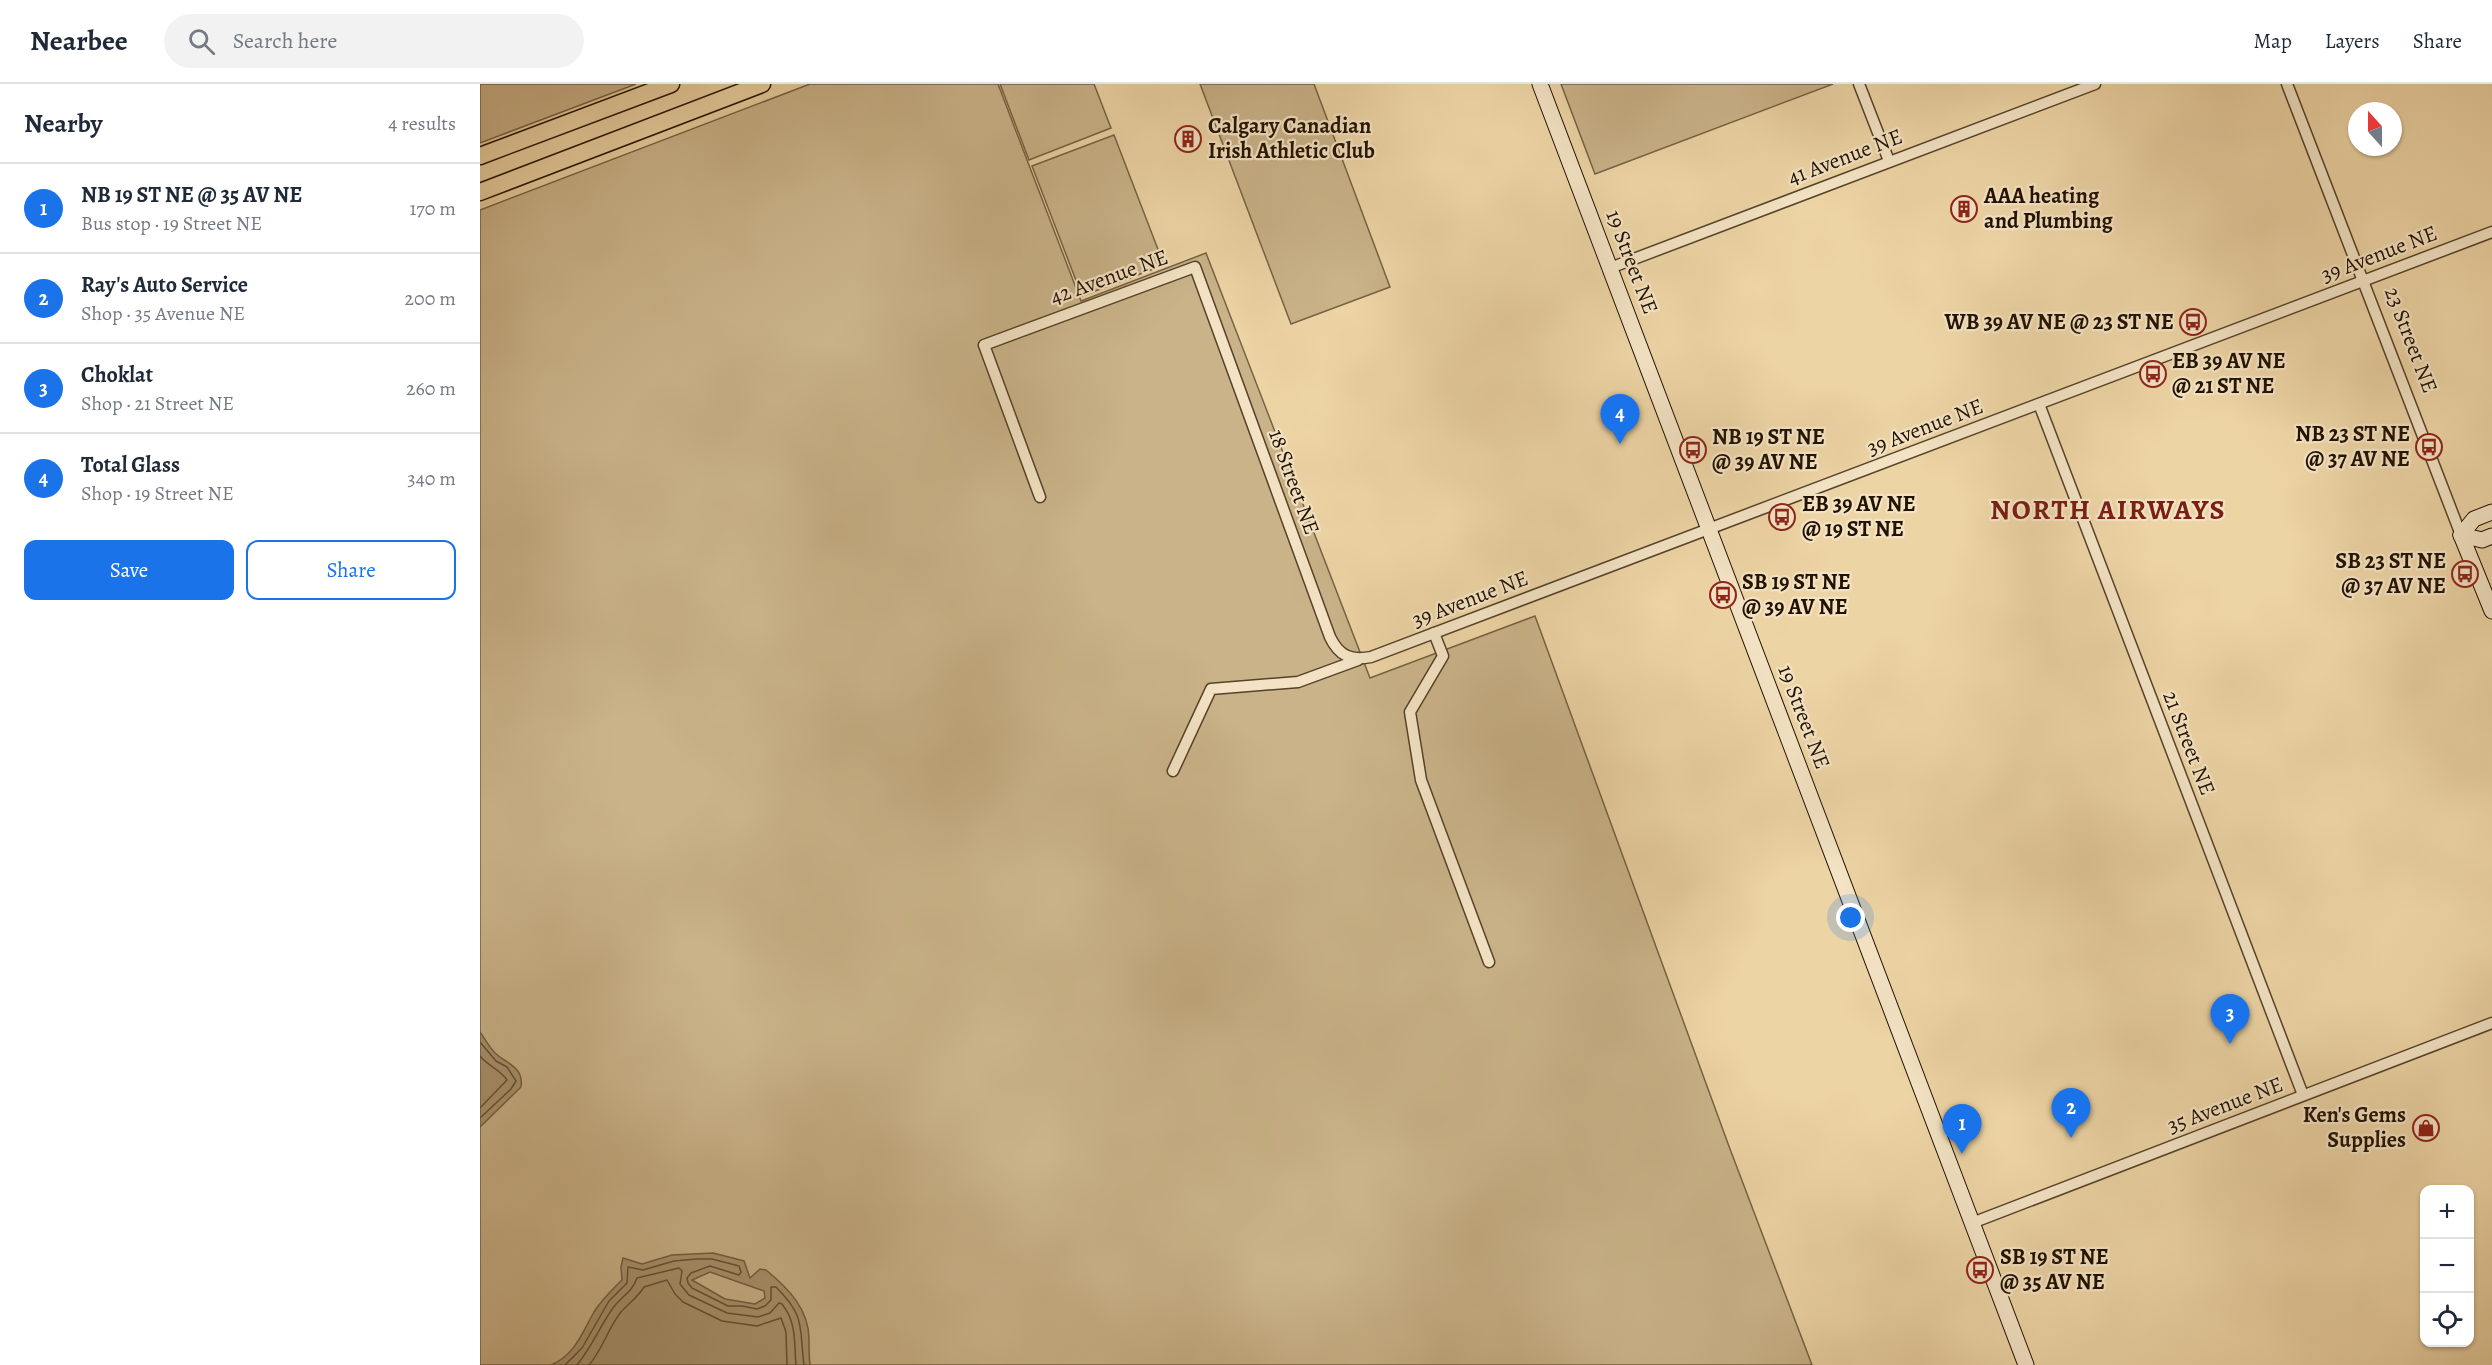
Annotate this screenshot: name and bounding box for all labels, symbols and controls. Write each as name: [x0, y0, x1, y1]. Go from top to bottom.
search box: [164, 14, 584, 68]
text: Nearbee: [30, 22, 128, 60]
icon: search: [185, 25, 218, 58]
text: Search here: [233, 26, 337, 56]
text: Map: [2253, 27, 2292, 55]
text: Layers: [2325, 27, 2380, 55]
text: Share: [2413, 27, 2462, 55]
north arrow: [2348, 102, 2402, 156]
text: Nearby: [24, 106, 103, 141]
text: 4 results: [388, 110, 456, 137]
place label: Calgary Canadian Irish Athletic Club: [1208, 111, 1375, 166]
street label: 41 Avenue NE: [1783, 121, 1907, 193]
building icon: Calgary Canadian Irish Athletic Club: [1173, 124, 1203, 154]
text: NB 19 ST NE @ 35 AV NE: [81, 180, 302, 210]
place label: AAA heating and Plumbing: [1983, 181, 2114, 236]
building icon: AAA heating and Plumbing: [1949, 194, 1979, 224]
text: 1: [40, 195, 47, 222]
text: 170 m: [410, 195, 456, 222]
street label: 19 Street NE: [1598, 206, 1666, 318]
text: Bus stop · 19 Street NE: [81, 210, 262, 237]
street label: 39 Avenue NE: [2317, 218, 2441, 290]
street label: 42 Avenue NE: [1046, 242, 1172, 312]
text: Ray's Auto Service: [81, 270, 248, 300]
street label: 23 Street NE: [2377, 283, 2445, 397]
text: 2: [39, 285, 48, 312]
text: 200 m: [405, 285, 456, 312]
text: Shop · 35 Avenue NE: [81, 300, 245, 327]
place label: WB 39 AV NE @ 23 ST NE: [1944, 307, 2174, 337]
bus stop icon: WB 39 AV NE @ 23 ST NE: [2178, 307, 2208, 337]
place label: EB 39 AV NE @ 21 ST NE: [2172, 346, 2286, 401]
bus stop icon: EB 39 AV NE @ 21 ST NE: [2138, 359, 2168, 389]
text: Choklat: [81, 360, 153, 390]
text: 3: [39, 375, 48, 402]
text: 260 m: [406, 375, 456, 402]
text: Shop · 21 Street NE: [81, 390, 234, 417]
street label: 39 Avenue NE: [1863, 391, 1987, 463]
pin: 4: [1600, 394, 1640, 444]
place label: NB 23 ST NE @ 37 AV NE: [2295, 419, 2410, 474]
place label: NB 19 ST NE @ 39 AV NE: [1712, 422, 1825, 477]
street label: 18 Street NE: [1261, 425, 1327, 539]
bus stop icon: NB 23 ST NE @ 37 AV NE: [2414, 432, 2444, 462]
bus stop icon: NB 19 ST NE @ 39 AV NE: [1678, 435, 1708, 465]
text: Total Glass: [81, 450, 180, 480]
text: 4: [39, 465, 48, 492]
text: 340 m: [407, 465, 456, 492]
text: Shop · 19 Street NE: [81, 480, 234, 507]
place label: EB 39 AV NE @ 19 ST NE: [1802, 489, 1916, 544]
district label: NORTH AIRWAYS: [1990, 491, 2226, 529]
bus stop icon: EB 39 AV NE @ 19 ST NE: [1767, 502, 1797, 532]
button: Save: [24, 540, 234, 600]
button: Share: [246, 540, 456, 600]
place label: SB 23 ST NE @ 37 AV NE: [2335, 546, 2446, 601]
bus stop icon: SB 23 ST NE @ 37 AV NE: [2450, 559, 2480, 589]
street label: 39 Avenue NE: [1408, 563, 1532, 635]
place label: SB 19 ST NE @ 39 AV NE: [1742, 567, 1851, 622]
bus stop icon: SB 19 ST NE @ 39 AV NE: [1708, 580, 1738, 610]
street label: 19 Street NE: [1770, 661, 1838, 773]
street label: 21 Street NE: [2155, 686, 2223, 800]
your location: [1836, 903, 1865, 932]
pin: 3: [2210, 994, 2250, 1044]
street label: 35 Avenue NE: [2163, 1069, 2287, 1141]
pin: 2: [2052, 1088, 2090, 1138]
place label: Ken's Gems Supplies: [2303, 1100, 2406, 1155]
pin: 1: [1942, 1104, 1982, 1154]
shop icon: Ken's Gems Supplies: [2411, 1113, 2441, 1143]
map controls: [2420, 1185, 2474, 1347]
button: +: [2420, 1185, 2474, 1239]
button: −: [2420, 1239, 2474, 1293]
place label: SB 19 ST NE @ 35 AV NE: [2000, 1242, 2109, 1297]
bus stop icon: SB 19 ST NE @ 35 AV NE: [1965, 1255, 1995, 1285]
button: locate: [2420, 1293, 2474, 1347]

